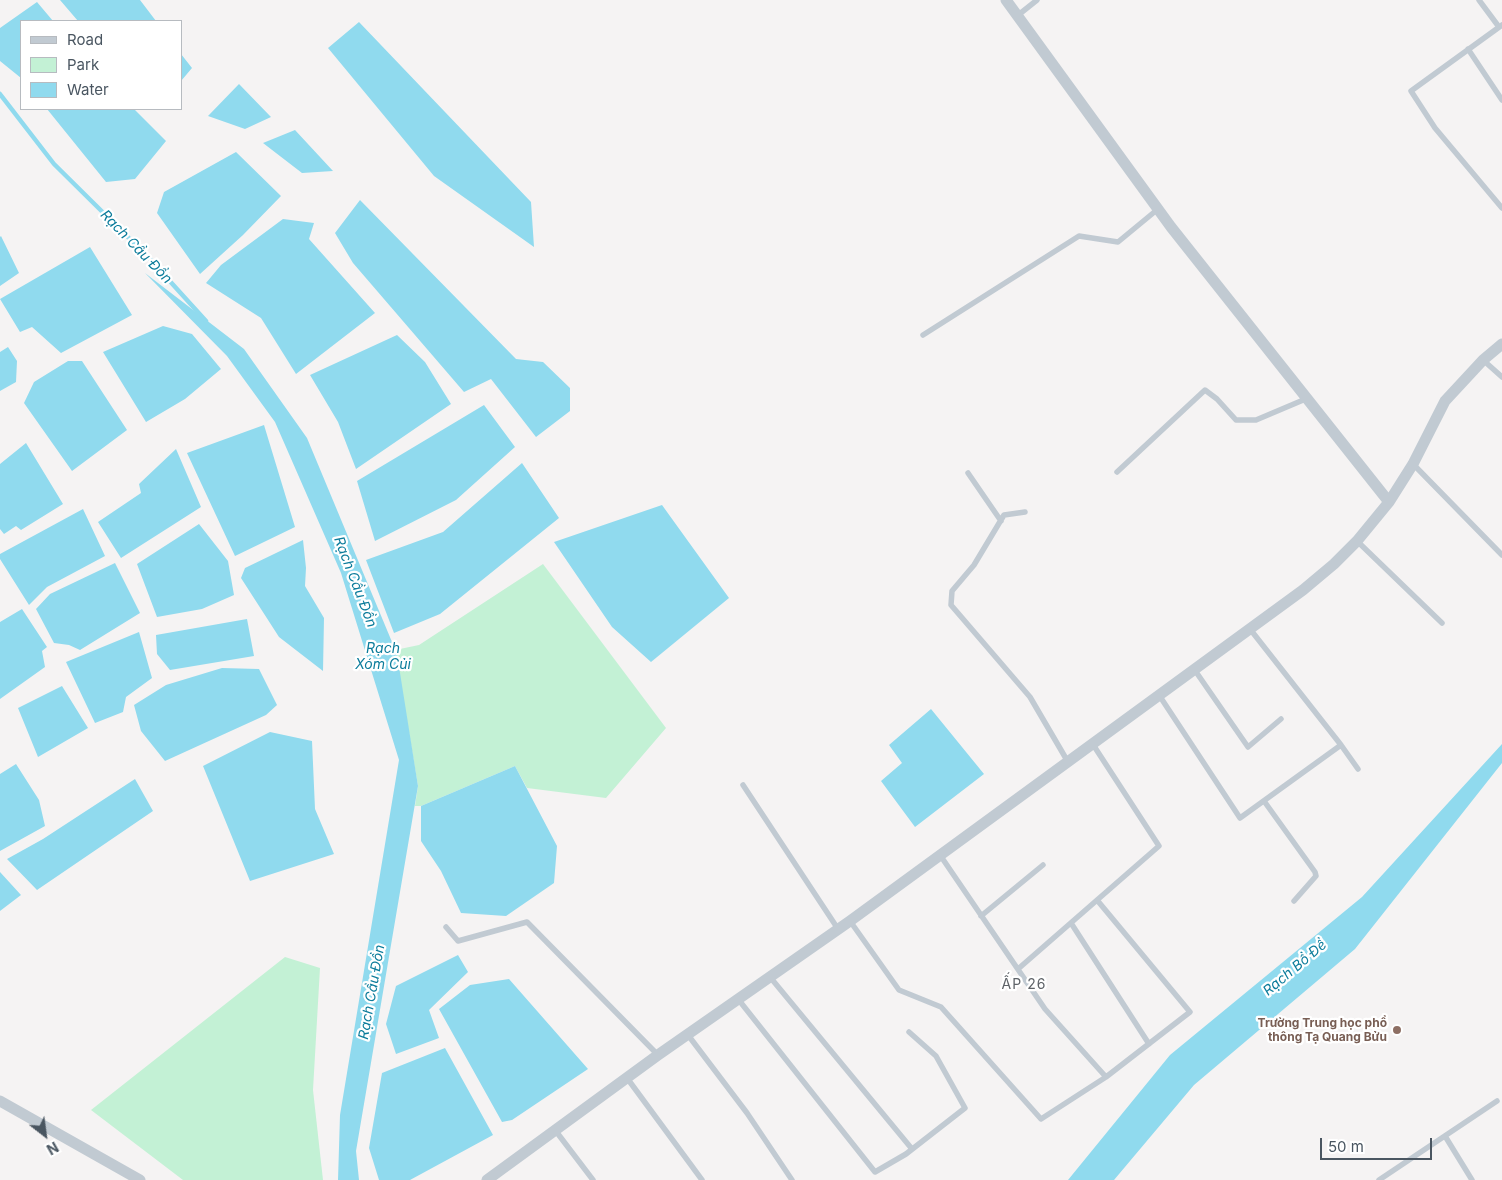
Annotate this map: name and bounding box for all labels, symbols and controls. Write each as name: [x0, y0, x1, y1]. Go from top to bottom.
legend: [20, 20, 182, 110]
text: Road: [67, 30, 103, 49]
text: Park: [67, 55, 99, 74]
text: Water: [67, 80, 109, 99]
water label: Rạch Cầu Đồn: [97, 207, 175, 287]
water label: Rạch Cầu Đồn: [330, 534, 380, 630]
water label: Rạch Xóm Củi: [355, 641, 411, 674]
water label: Rạch Bồ Đề: [1260, 937, 1330, 999]
water label: Rạch Cầu Đồn: [355, 943, 389, 1041]
district label: ẤP 26: [1001, 977, 1047, 993]
place label: Trường Trung học phổ thông Tạ Quang Bửu: [1258, 1016, 1387, 1044]
marker: Trường Trung học phổ thông Tạ Quang Bửu: [1391, 1024, 1403, 1036]
north arrow: [20, 1110, 70, 1160]
scale bar: [1322, 1128, 1434, 1160]
text: 50 m: [1328, 1137, 1364, 1156]
text: N: [44, 1138, 62, 1158]

